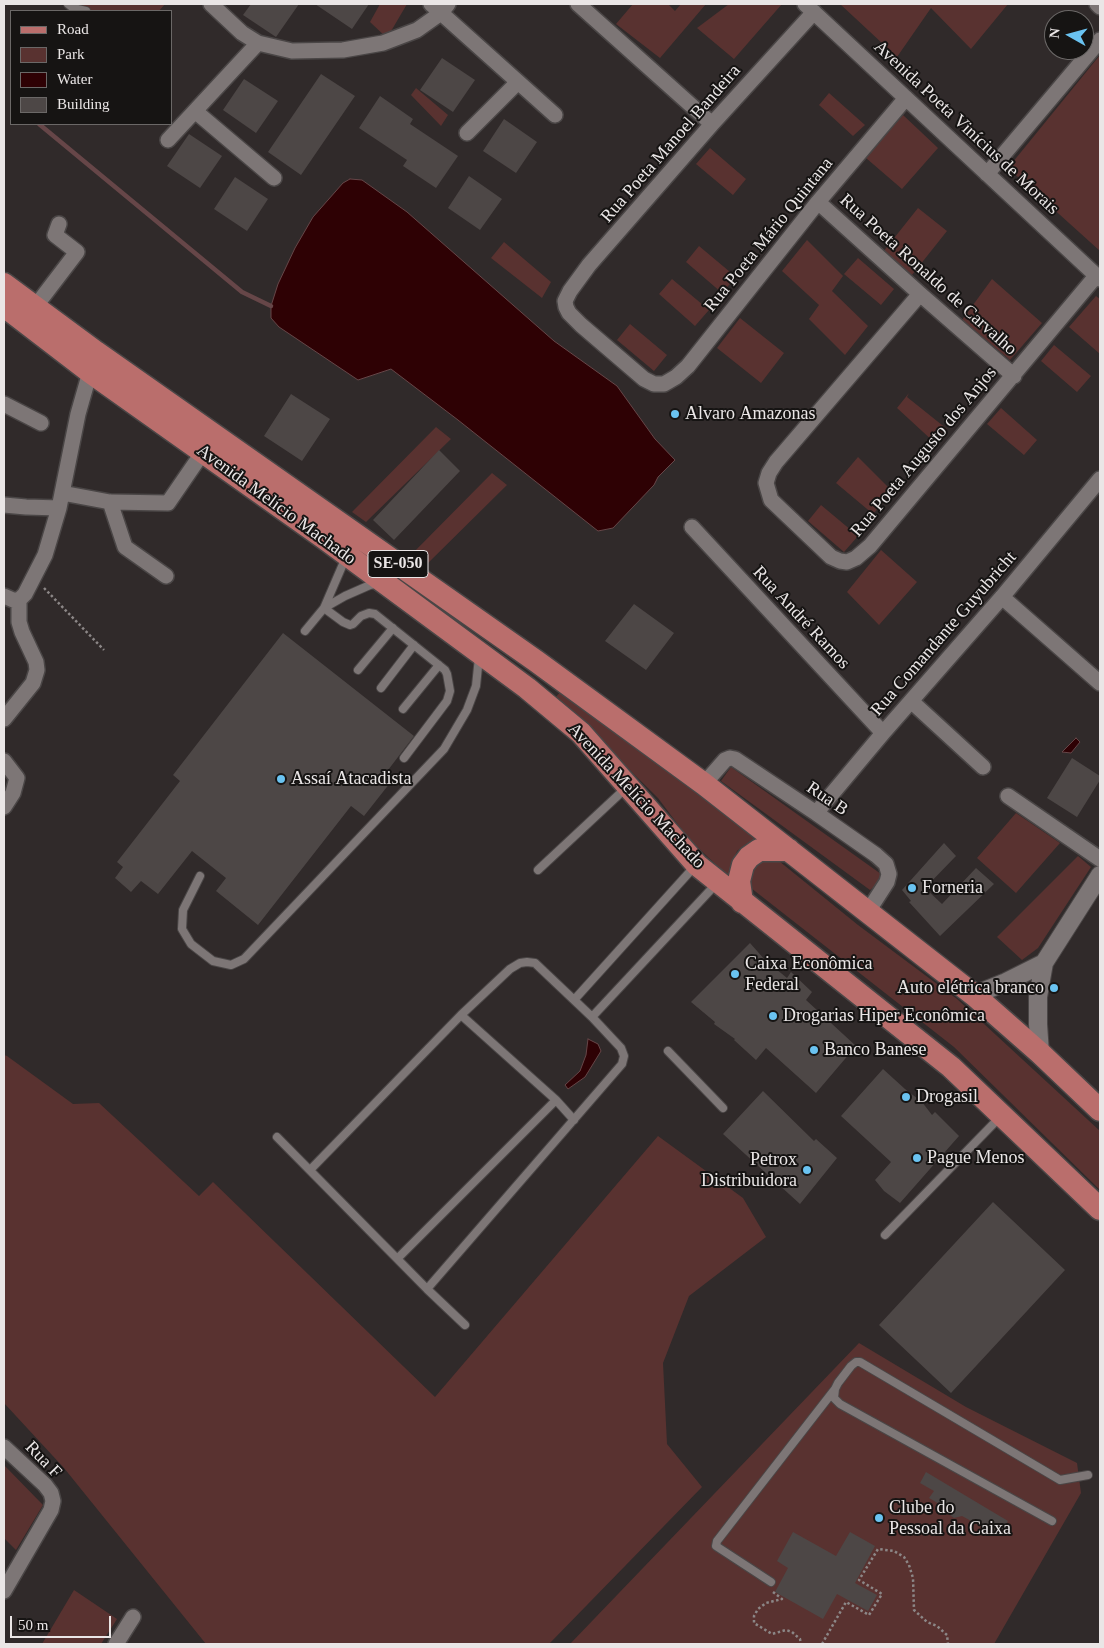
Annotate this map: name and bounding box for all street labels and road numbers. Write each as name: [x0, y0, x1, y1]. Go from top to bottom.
street label: Avenida Poeta Vinícius de Morais: [869, 36, 1063, 220]
street label: Rua Poeta Manoel Bandeira: [596, 61, 746, 227]
street label: Rua Poeta Mário Quintana: [700, 153, 838, 317]
street label: Rua Poeta Ronaldo de Carvalho: [835, 190, 1021, 360]
street label: Rua Poeta Augusto dos Anjos: [846, 362, 1002, 542]
street label: Avenida Melício Machado: [192, 440, 360, 570]
street label: Rua Comandante Guyubricht: [867, 547, 1021, 721]
road number: SE-050: [368, 550, 428, 578]
street label: Rua André Ramos: [748, 562, 854, 674]
street label: Avenida Melício Machado: [563, 719, 709, 873]
street label: Rua B: [802, 777, 852, 821]
street label: Rua F: [20, 1437, 66, 1483]

